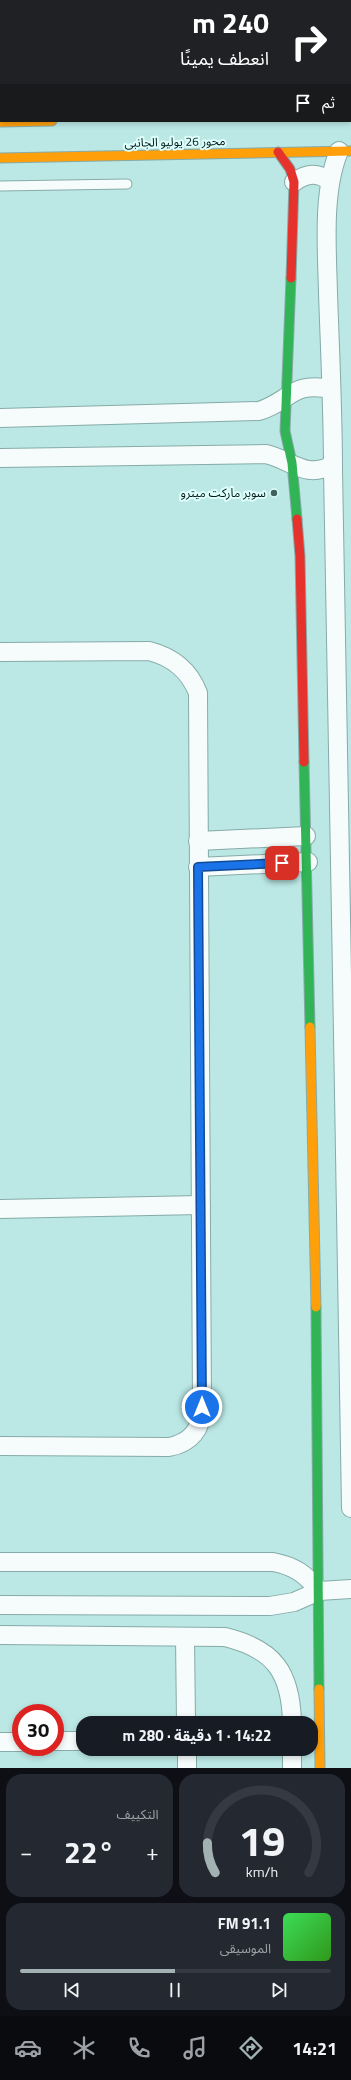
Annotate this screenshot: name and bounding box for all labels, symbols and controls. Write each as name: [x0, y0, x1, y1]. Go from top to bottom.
text: 240 m: [192, 1, 269, 44]
icon: right: [283, 16, 335, 68]
text: انعطف يمينًا: [180, 45, 269, 72]
text: ثم: [322, 91, 335, 114]
icon: arrive: [292, 92, 314, 114]
street label: محور 26 يوليو الجانبى: [124, 131, 226, 152]
place label: سوبر ماركت ميترو: [181, 483, 266, 502]
marker: سوبر ماركت ميترو: [269, 488, 279, 498]
pin: [265, 846, 299, 880]
icon: arrive: [271, 852, 293, 874]
position arrow: [181, 1386, 223, 1428]
speed limit sign: 30: [12, 1704, 64, 1756]
text: 14:22 · 1 دقيقة · 280 m: [123, 1724, 271, 1747]
text: التكييف: [117, 1804, 159, 1824]
text: 19: [238, 1809, 285, 1872]
text: 22°: [64, 1829, 114, 1875]
text: −: [20, 1835, 32, 1869]
text: +: [146, 1835, 159, 1869]
text: km/h: [246, 1861, 278, 1883]
text: 91.1 FM: [218, 1912, 271, 1935]
text: الموسيقى: [220, 1938, 271, 1958]
icon: previous: [61, 1979, 83, 2001]
icon: pause: [164, 1979, 186, 2001]
icon: next: [268, 1979, 290, 2001]
icon: car: [14, 2034, 42, 2062]
icon: climate: [70, 2034, 98, 2062]
icon: phone: [125, 2034, 153, 2062]
icon: music: [181, 2034, 209, 2062]
icon: directions: [237, 2034, 265, 2062]
text: 14:21: [292, 2035, 337, 2062]

